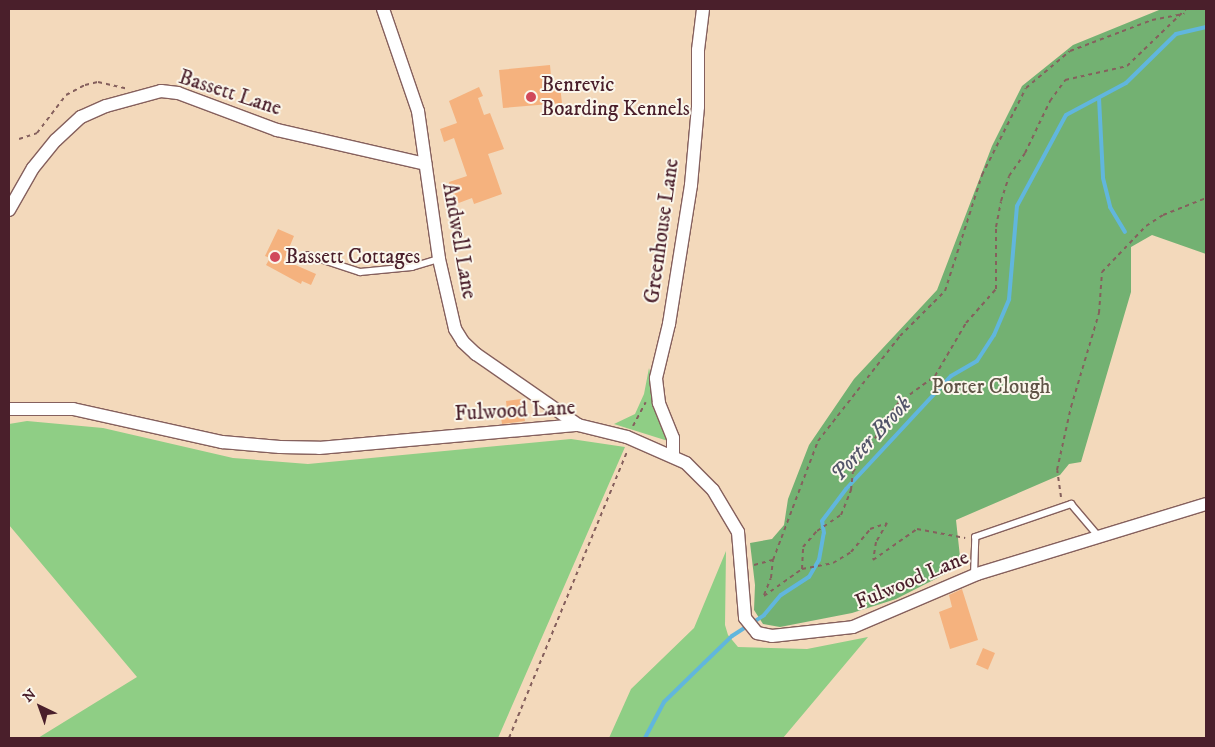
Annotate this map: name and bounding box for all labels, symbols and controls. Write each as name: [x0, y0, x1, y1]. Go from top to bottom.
street label: Bassett Lane: [175, 65, 285, 121]
place label: Benrevic Boarding Kennels: [541, 72, 690, 122]
marker: Benrevic Boarding Kennels: [525, 91, 537, 103]
street label: Greenhouse Lane: [639, 157, 685, 305]
street label: Andwell Lane: [436, 181, 482, 301]
place label: Bassett Cottages: [285, 244, 420, 270]
marker: Bassett Cottages: [269, 251, 281, 263]
park label: Porter Clough: [931, 374, 1051, 400]
water label: Porter Brook: [825, 391, 917, 487]
street label: Fulwood Lane: [454, 395, 576, 427]
street label: Fulwood Lane: [851, 545, 973, 615]
north arrow: [15, 682, 65, 732]
text: N: [20, 685, 40, 706]

